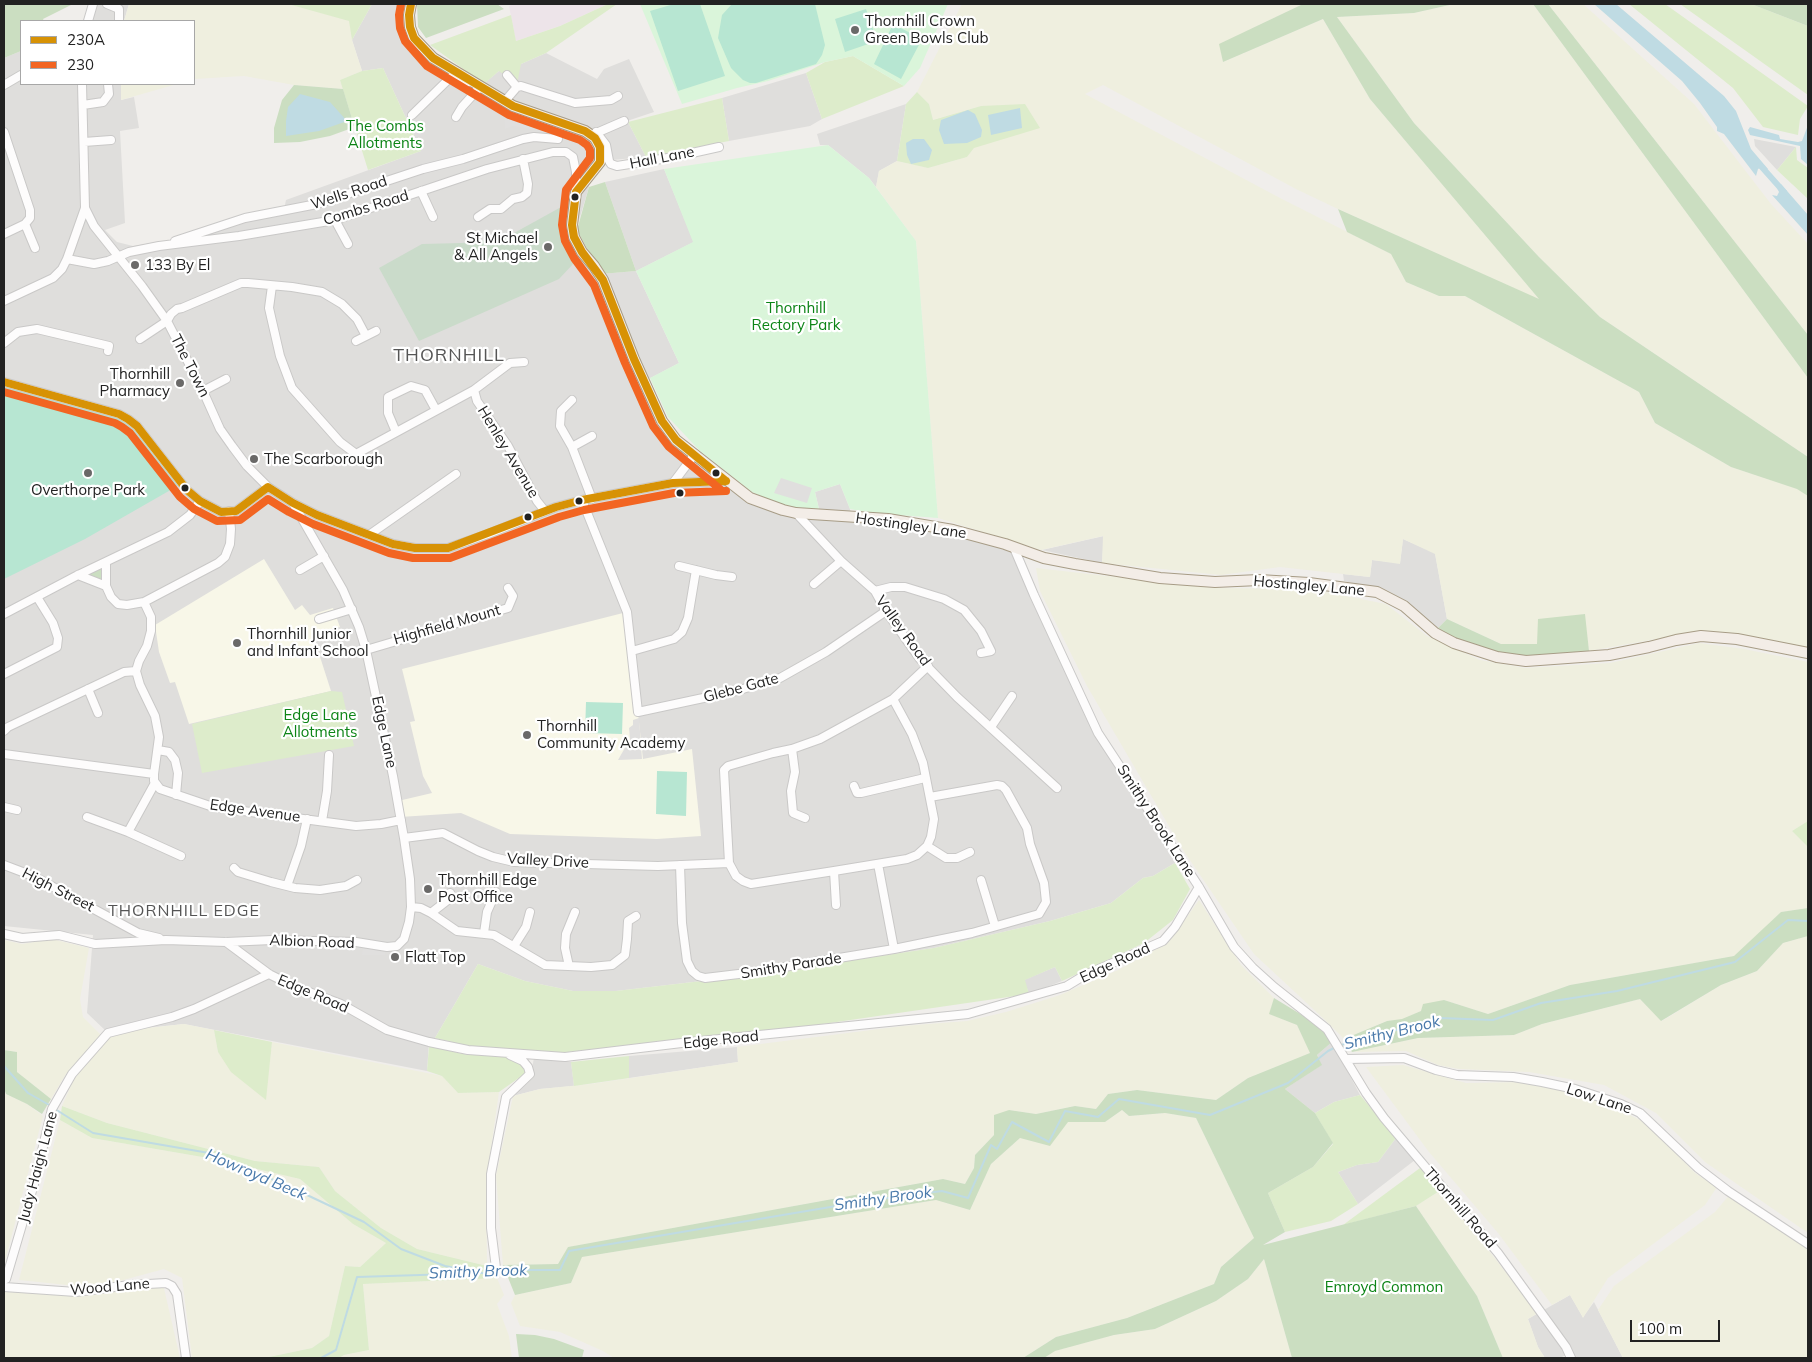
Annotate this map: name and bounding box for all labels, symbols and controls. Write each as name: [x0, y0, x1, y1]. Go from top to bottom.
place label: Thornhill Crown Green Bowls Club: [865, 12, 988, 47]
legend: [20, 20, 195, 85]
marker: Thornhill Crown Green Bowls Club: [849, 24, 861, 36]
text: 230A: [67, 30, 105, 49]
text: 230: [67, 55, 94, 74]
park label: The Combs Allotments: [346, 117, 424, 152]
street label: Hall Lane: [628, 143, 696, 173]
street label: Wells Road: [309, 172, 389, 214]
street label: Combs Road: [321, 186, 411, 230]
unlabelled marker: [570, 192, 580, 202]
place label: St Michael & All Angels: [454, 229, 538, 264]
marker: St Michael & All Angels: [542, 241, 554, 253]
place label: 133 By El: [145, 256, 210, 274]
marker: 133 By El: [129, 259, 141, 271]
park label: Thornhill Rectory Park: [752, 299, 840, 334]
street label: The Town: [167, 332, 213, 400]
district label: THORNHILL: [392, 345, 506, 367]
place label: Thornhill Pharmacy: [99, 365, 170, 400]
marker: Thornhill Pharmacy: [174, 377, 186, 389]
street label: Henley Avenue: [473, 403, 543, 501]
place label: The Scarborough: [264, 450, 383, 468]
marker: The Scarborough: [248, 453, 260, 465]
marker: Overthorpe Park: [82, 467, 94, 479]
unlabelled marker: [711, 468, 721, 478]
place label: Overthorpe Park: [31, 481, 145, 499]
unlabelled marker: [180, 483, 190, 493]
unlabelled marker: [675, 488, 685, 498]
unlabelled marker: [574, 496, 584, 506]
street label: Hostingley Lane: [854, 509, 968, 543]
unlabelled marker: [523, 512, 533, 522]
street label: Hostingley Lane: [1253, 572, 1365, 600]
street label: Valley Road: [871, 592, 935, 670]
street label: Highfield Mount: [392, 601, 502, 649]
place label: Thornhill Junior and Infant School: [247, 625, 369, 660]
marker: Thornhill Junior and Infant School: [231, 637, 243, 649]
street label: Glebe Gate: [701, 669, 781, 707]
street label: Edge Lane: [368, 694, 400, 770]
park label: Edge Lane Allotments: [283, 706, 357, 741]
place label: Thornhill Community Academy: [537, 717, 685, 752]
marker: Thornhill Community Academy: [521, 729, 533, 741]
street label: Smithy Brook Lane: [1113, 761, 1199, 881]
street label: Edge Avenue: [209, 796, 301, 826]
street label: Valley Drive: [507, 850, 589, 872]
street label: High Street: [19, 864, 97, 916]
place label: Thornhill Edge Post Office: [438, 871, 537, 906]
marker: Thornhill Edge Post Office: [422, 883, 434, 895]
district label: THORNHILL EDGE: [106, 901, 262, 921]
street label: Albion Road: [269, 932, 355, 952]
street label: Edge Road: [1077, 939, 1153, 987]
place label: Flatt Top: [405, 948, 466, 966]
street label: Smithy Parade: [739, 949, 843, 983]
marker: Flatt Top: [389, 951, 401, 963]
street label: Edge Road: [275, 971, 351, 1017]
water label: Smithy Brook: [1342, 1012, 1442, 1054]
street label: Edge Road: [682, 1027, 760, 1053]
street label: Low Lane: [1564, 1080, 1634, 1118]
street label: Judy Haigh Lane: [15, 1109, 61, 1225]
water label: Howroyd Beck: [203, 1145, 309, 1205]
street label: Thornhill Road: [1420, 1164, 1500, 1252]
water label: Smithy Brook: [833, 1183, 933, 1215]
water label: Smithy Brook: [428, 1261, 528, 1283]
street label: Wood Lane: [69, 1275, 151, 1299]
park label: Emroyd Common: [1325, 1278, 1443, 1296]
scale bar: [1632, 1310, 1722, 1342]
text: 100 m: [1638, 1319, 1682, 1338]

